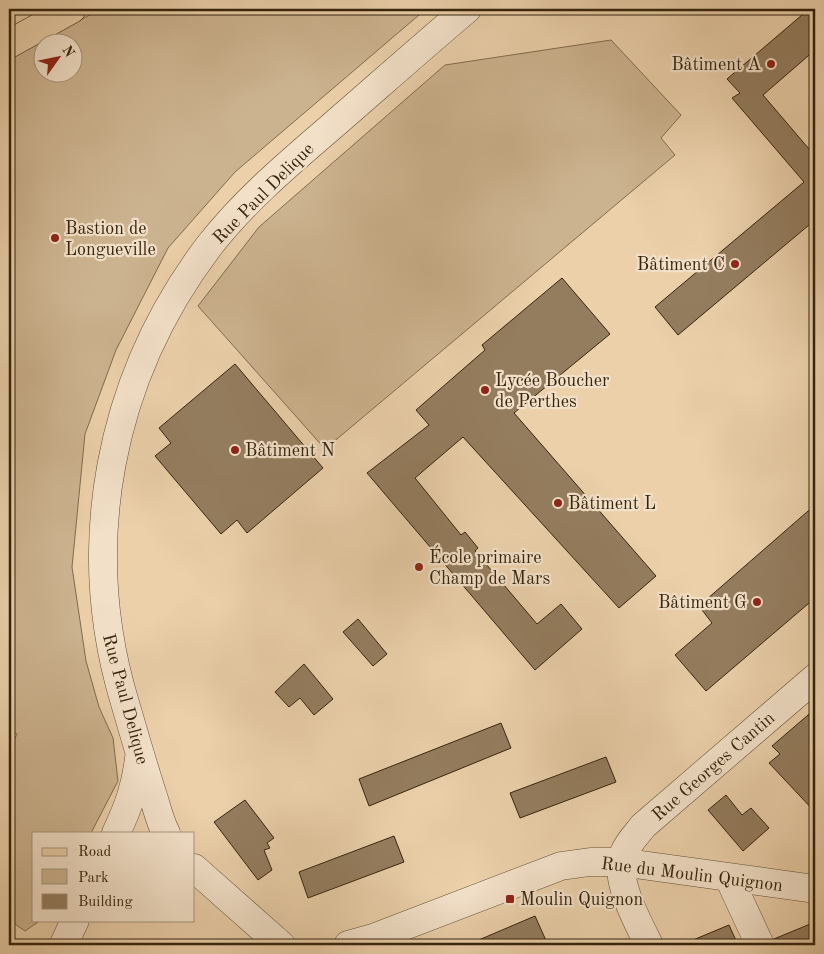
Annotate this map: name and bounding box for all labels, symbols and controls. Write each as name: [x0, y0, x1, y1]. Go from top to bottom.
north arrow: [32, 32, 82, 82]
text: N: [59, 43, 77, 60]
place label: Bâtiment A: [671, 56, 761, 74]
marker: Bâtiment A: [765, 58, 777, 70]
street label: Rue Paul Delique: [210, 140, 318, 248]
place label: Bastion de Longueville: [65, 220, 156, 259]
marker: Bastion de Longueville: [49, 232, 61, 244]
place label: Bâtiment C: [637, 256, 725, 274]
marker: Bâtiment C: [729, 258, 741, 270]
place label: Lycée Boucher de Perthes: [495, 372, 610, 411]
marker: Lycée Boucher de Perthes: [479, 384, 491, 396]
place label: Bâtiment N: [245, 442, 335, 460]
marker: Bâtiment N: [229, 444, 241, 456]
place label: Bâtiment L: [568, 495, 656, 513]
marker: Bâtiment L: [552, 497, 564, 509]
place label: École primaire Champ de Mars: [429, 545, 550, 588]
marker: École primaire Champ de Mars: [413, 561, 425, 573]
place label: Bâtiment G: [658, 594, 747, 612]
marker: Bâtiment G: [751, 596, 763, 608]
street label: Rue Paul Delique: [99, 632, 151, 767]
street label: Rue Georges Cantin: [649, 709, 779, 825]
legend: [32, 832, 195, 922]
text: Road: [78, 845, 112, 860]
street label: Rue du Moulin Quignon: [600, 855, 784, 895]
text: Park: [78, 871, 109, 886]
place label: Moulin Quignon: [520, 891, 644, 909]
marker: Moulin Quignon: [504, 893, 516, 905]
text: Building: [78, 895, 133, 910]

